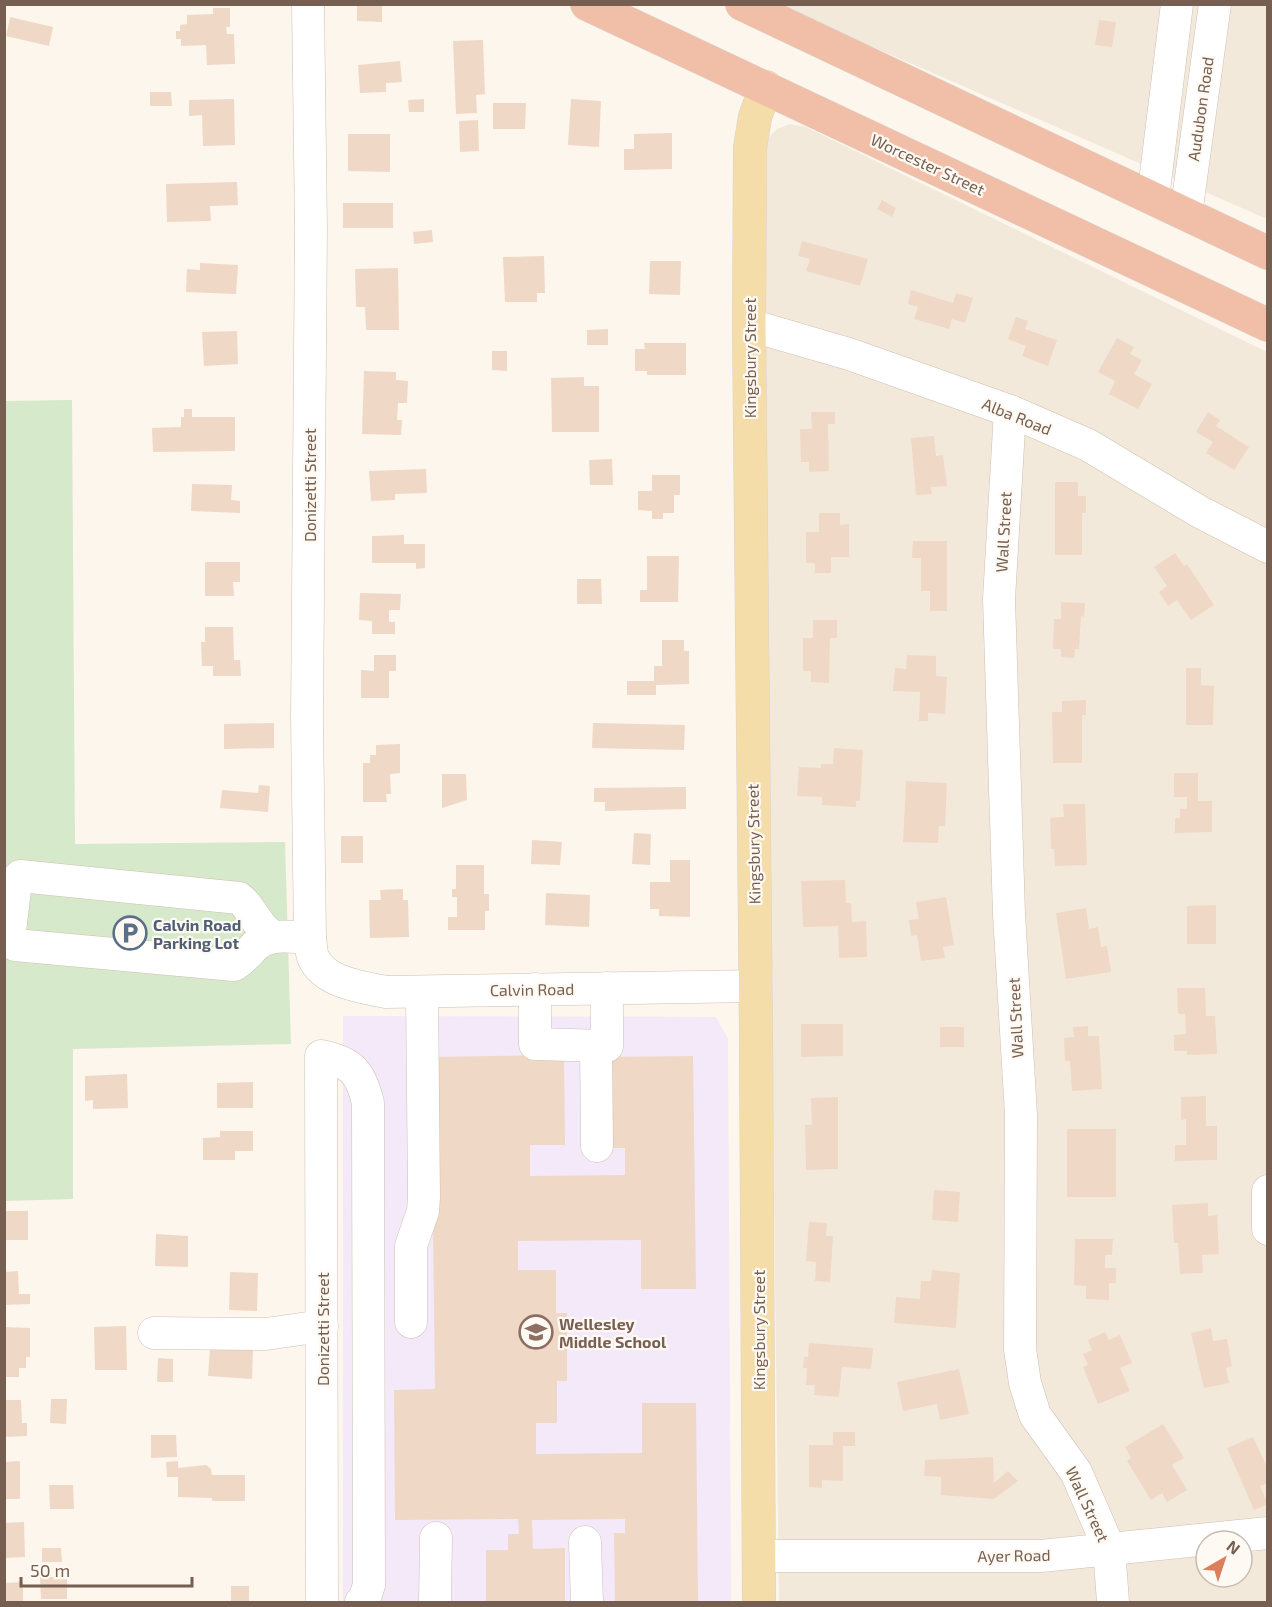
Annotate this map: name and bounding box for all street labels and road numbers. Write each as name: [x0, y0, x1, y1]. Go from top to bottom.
street label: Audubon Road: [1183, 56, 1217, 162]
street label: Worcester Street: [868, 129, 988, 199]
street label: Kingsbury Street: [740, 298, 759, 418]
street label: Alba Road: [980, 394, 1054, 438]
street label: Donizetti Street: [300, 428, 319, 542]
street label: Wall Street: [991, 491, 1015, 573]
street label: Kingsbury Street: [742, 784, 764, 904]
street label: Wall Street: [1003, 977, 1027, 1059]
street label: Calvin Road: [490, 979, 574, 999]
street label: Kingsbury Street: [749, 1270, 768, 1390]
street label: Donizetti Street: [313, 1272, 332, 1386]
street label: Wall Street: [1062, 1463, 1114, 1545]
street label: Ayer Road: [977, 1545, 1051, 1565]

